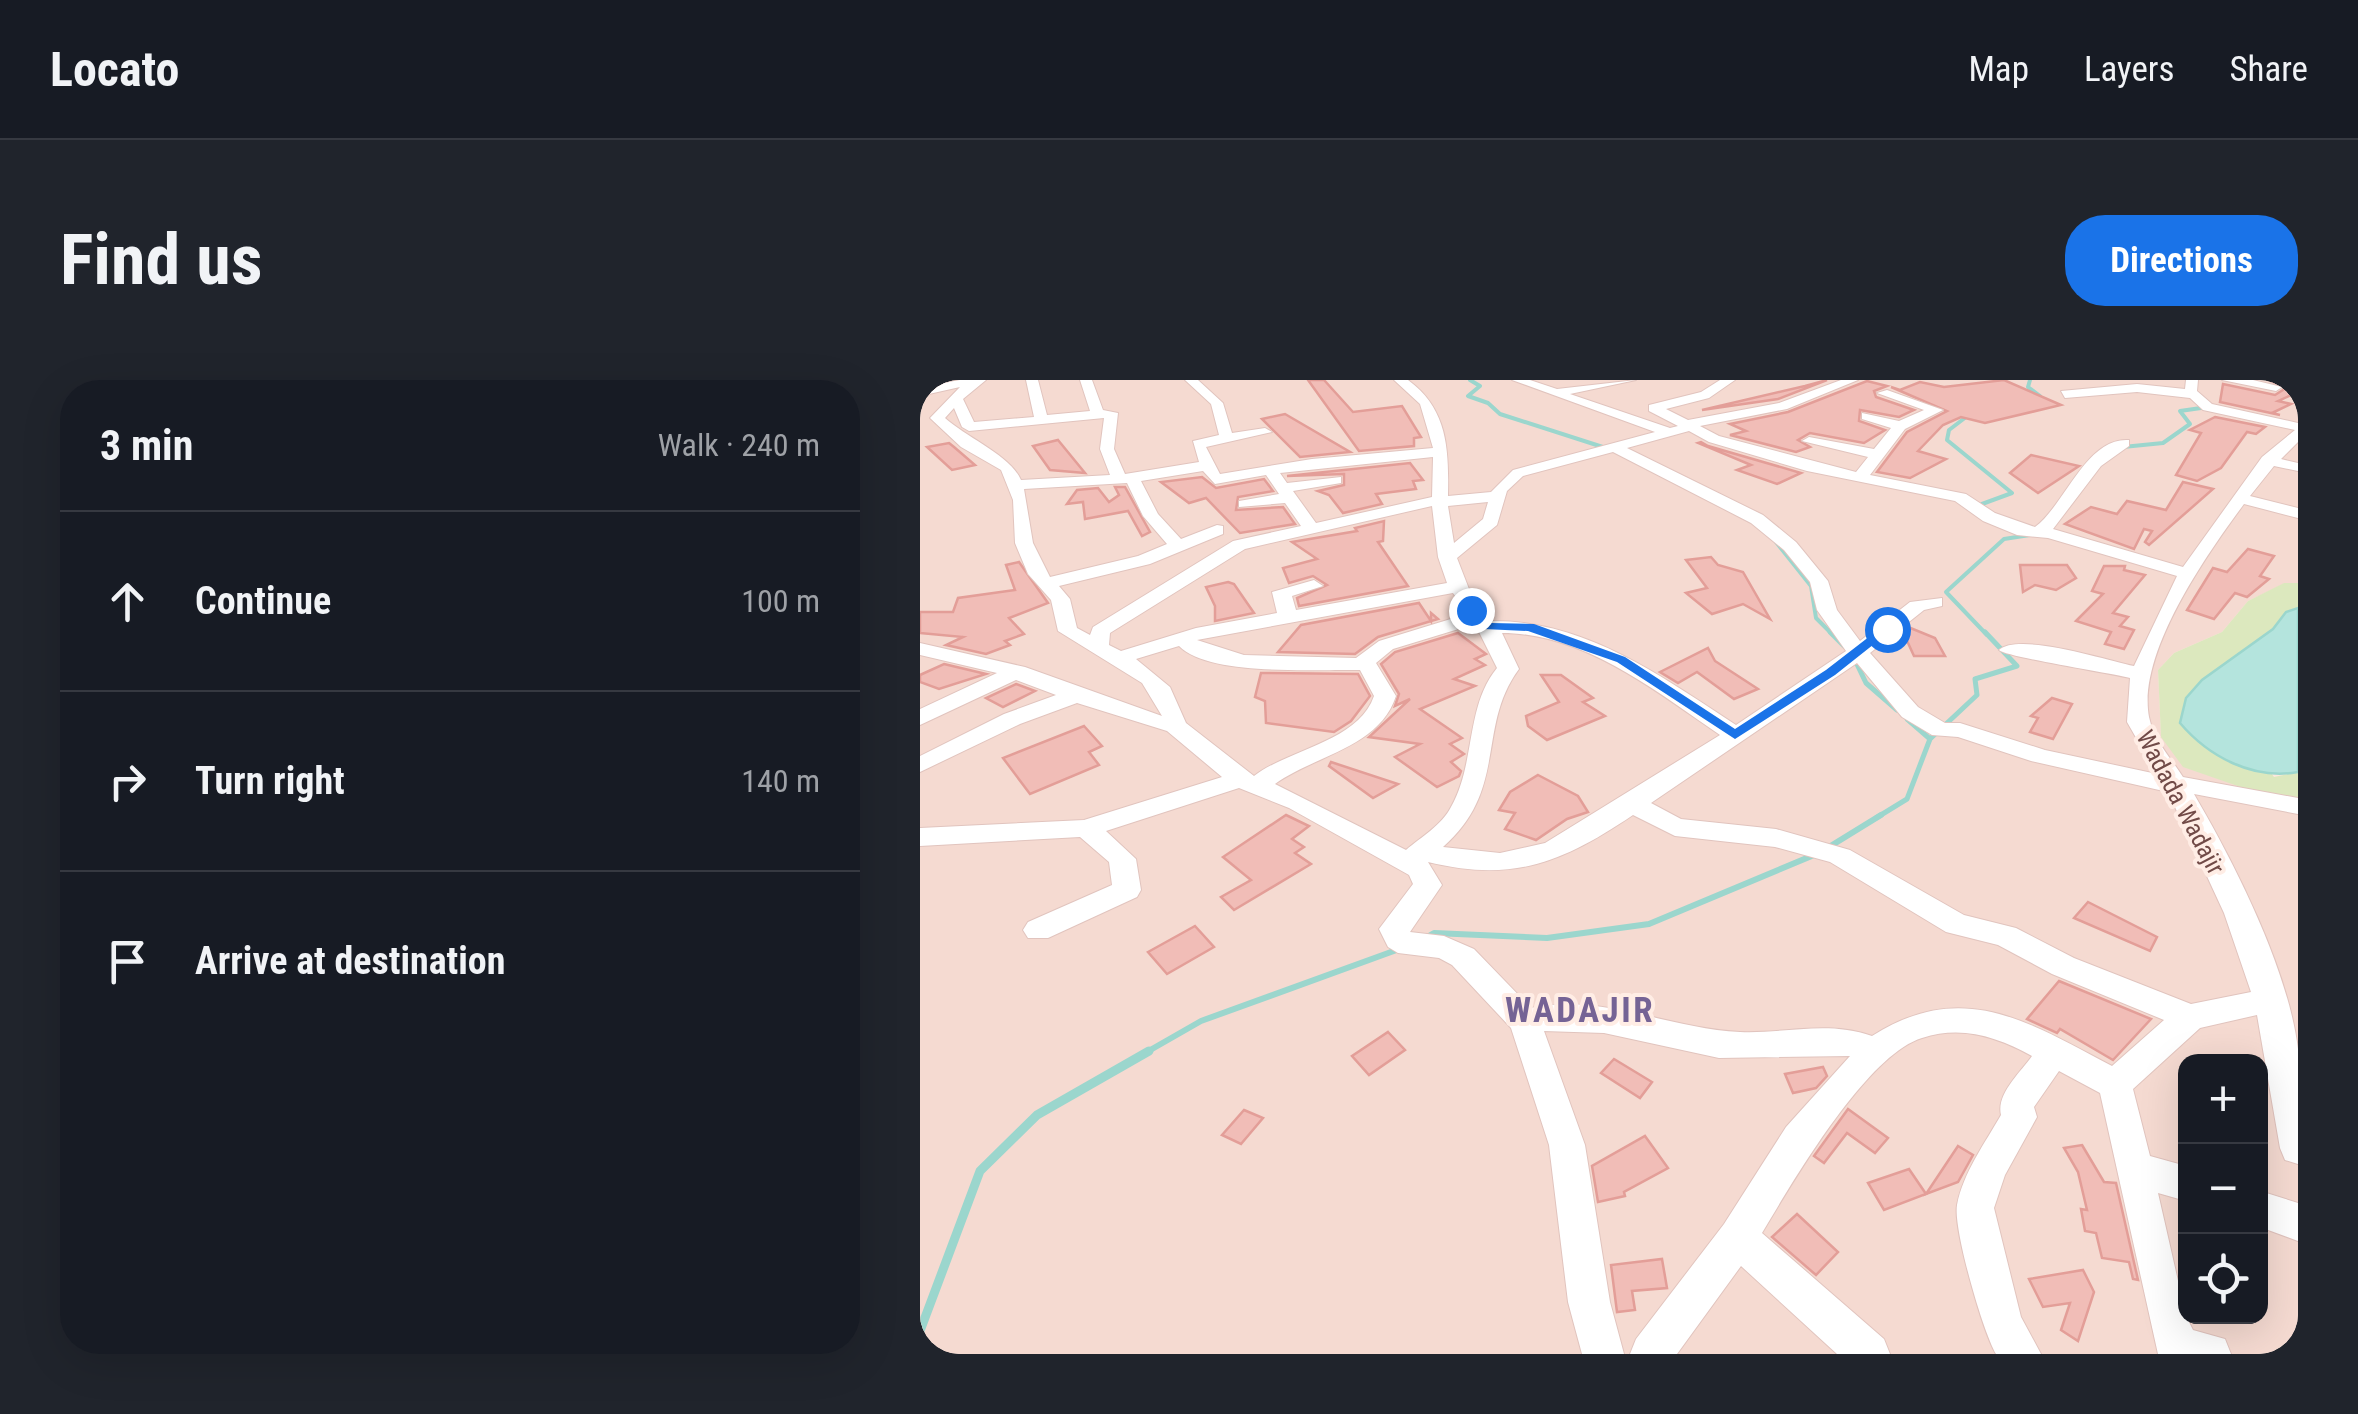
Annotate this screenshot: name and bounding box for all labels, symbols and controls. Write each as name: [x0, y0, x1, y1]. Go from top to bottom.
text: Locato: [50, 41, 179, 98]
text: Map: [1968, 49, 2029, 90]
text: Layers: [2084, 49, 2174, 90]
text: Share: [2229, 49, 2308, 90]
button: Directions: [2065, 215, 2298, 306]
text: Find us: [60, 219, 262, 301]
text: 3 min: [100, 421, 193, 470]
text: Walk · 240 m: [658, 426, 820, 464]
icon: ahead: [100, 574, 155, 629]
text: Continue: [195, 579, 331, 623]
text: 100 m: [741, 582, 820, 620]
route end: [1449, 588, 1495, 634]
route start: [1865, 607, 1911, 653]
street label: Wadada Wadajir: [2130, 725, 2231, 880]
icon: right: [100, 754, 155, 809]
text: Turn right: [195, 759, 345, 803]
text: 140 m: [741, 762, 820, 800]
icon: arrive: [100, 934, 155, 989]
text: Arrive at destination: [195, 939, 505, 983]
district label: WADAJIR: [1505, 990, 1655, 1031]
map controls: [2178, 1054, 2268, 1324]
button: +: [2178, 1054, 2268, 1144]
button: −: [2178, 1144, 2268, 1234]
button: locate: [2178, 1234, 2268, 1324]

